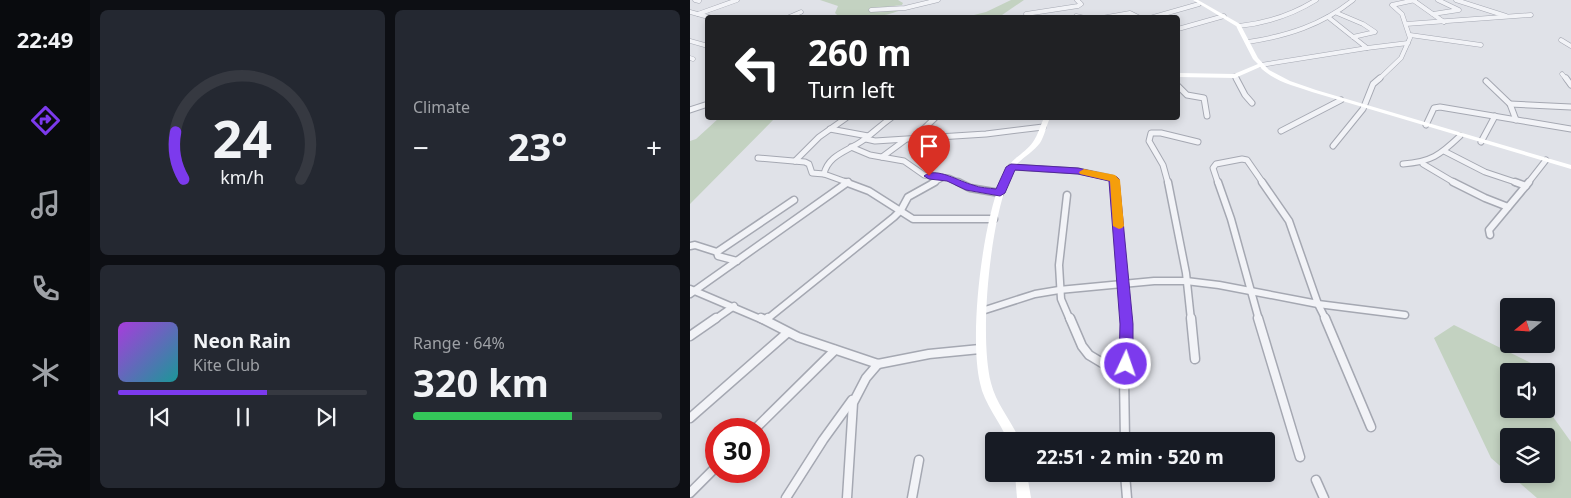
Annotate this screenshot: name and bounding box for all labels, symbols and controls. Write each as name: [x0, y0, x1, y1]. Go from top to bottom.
text: 22:49: [17, 24, 73, 54]
text: 260 m: [808, 29, 911, 76]
icon: left: [725, 35, 790, 100]
text: Turn left: [808, 74, 895, 104]
text: Climate: [413, 96, 470, 118]
text: 24: [213, 102, 272, 173]
icon: directions: [28, 103, 63, 138]
text: 23°: [508, 120, 567, 172]
pin: [908, 125, 950, 176]
text: −: [413, 128, 429, 166]
text: +: [646, 128, 662, 166]
icon: arrive: [915, 132, 943, 160]
text: km/h: [221, 165, 264, 189]
icon: music: [28, 187, 63, 222]
icon: phone: [28, 271, 63, 306]
north arrow: [1500, 298, 1555, 352]
map controls: [1500, 298, 1555, 483]
text: Neon Rain: [193, 328, 291, 354]
text: Range · 64%: [413, 332, 505, 354]
position arrow: [1099, 337, 1151, 389]
text: Kite Club: [193, 354, 260, 376]
icon: climate: [28, 355, 63, 390]
text: 320 km: [413, 356, 549, 408]
button: sound: [1500, 363, 1555, 418]
icon: previous: [146, 403, 174, 431]
icon: pause: [229, 403, 257, 431]
icon: next: [312, 403, 340, 431]
speed limit sign: 30: [705, 418, 770, 483]
button: layers: [1500, 428, 1555, 483]
icon: car: [28, 439, 63, 474]
text: 22:51 · 2 min · 520 m: [1036, 444, 1224, 470]

